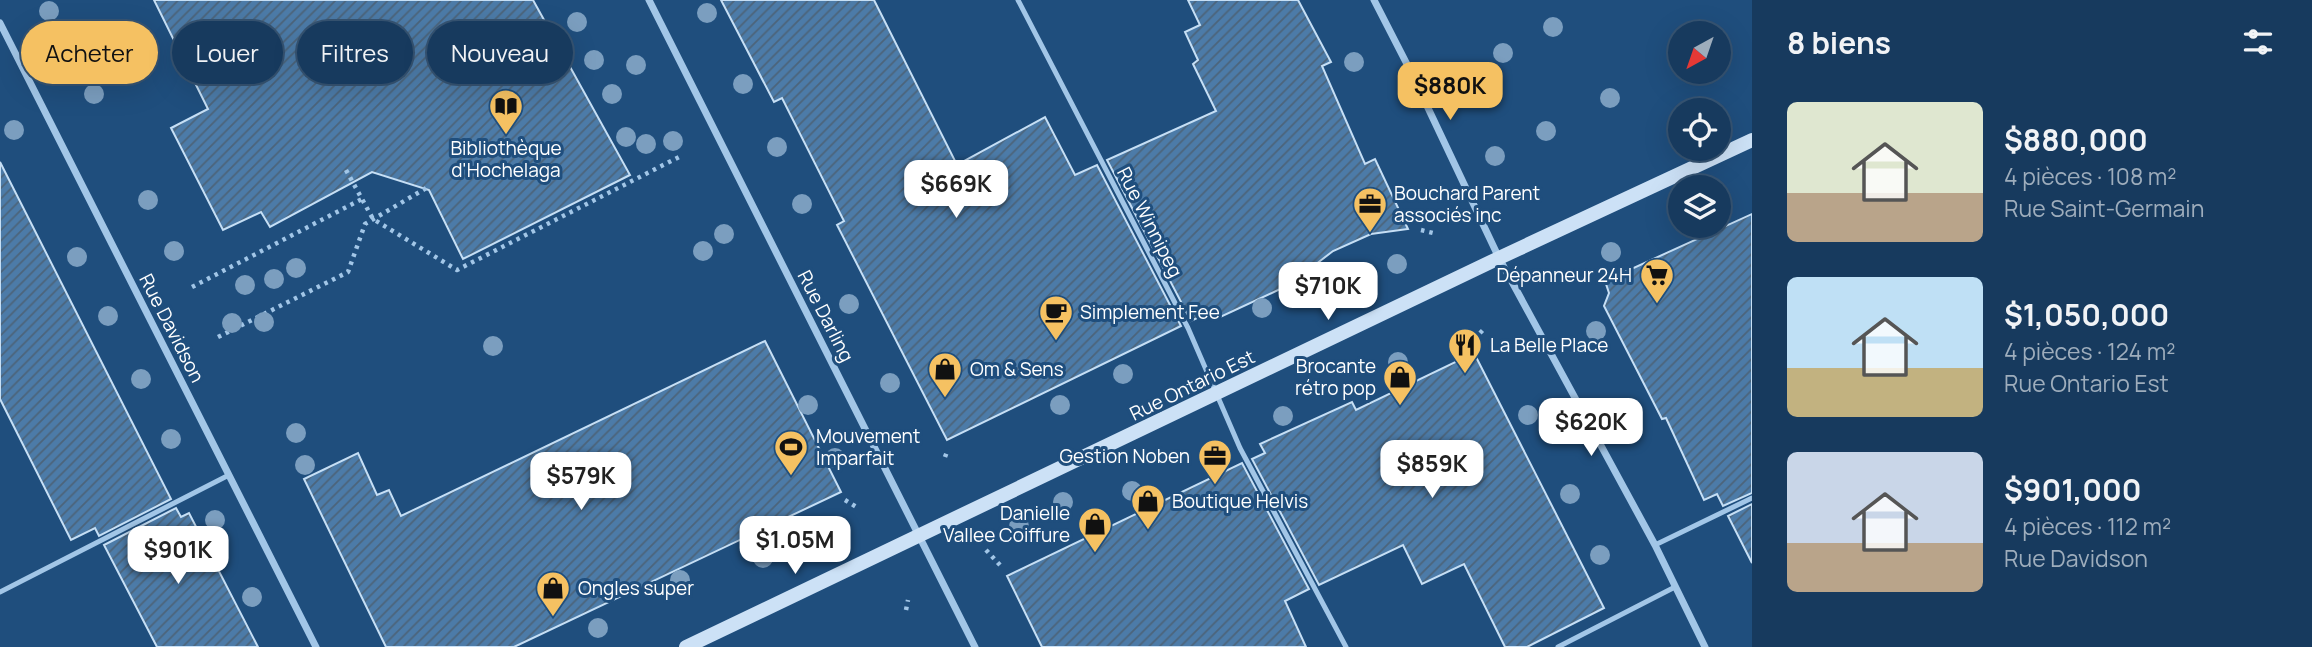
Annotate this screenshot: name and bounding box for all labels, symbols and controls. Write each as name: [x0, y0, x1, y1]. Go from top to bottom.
chip: Acheter: [21, 21, 158, 84]
chip: Louer: [172, 21, 283, 84]
chip: Filtres: [297, 21, 413, 84]
chip: Nouveau: [427, 21, 573, 84]
north arrow: [1668, 21, 1731, 84]
map controls: [1668, 21, 1731, 238]
text: 8 biens: [1787, 22, 1891, 63]
icon: filters: [2239, 23, 2277, 61]
pin: $880K: [1401, 62, 1499, 122]
text: $880K: [1414, 69, 1486, 101]
library icon: Bibliothèque d'Hochelaga: [487, 87, 525, 136]
button: locate: [1668, 98, 1731, 161]
text: $880,000: [2004, 119, 2148, 160]
icon: home: [1843, 130, 1927, 214]
place label: Bibliothèque d'Hochelaga: [450, 135, 562, 183]
pin: $669K: [907, 160, 1005, 220]
text: 4 pièces · 108 m²: [2004, 160, 2177, 192]
street label: Rue Winnipeg: [1111, 162, 1189, 282]
text: $669K: [920, 167, 992, 199]
button: layers: [1668, 175, 1731, 238]
place label: Bouchard Parent associés inc: [1394, 180, 1540, 228]
office icon: Bouchard Parent associés inc: [1351, 185, 1389, 234]
text: Rue Saint-Germain: [2004, 192, 2204, 224]
supermarket icon: Dépanneur 24H: [1638, 256, 1676, 305]
pin: $710K: [1279, 262, 1377, 322]
place label: Dépanneur 24H: [1496, 262, 1632, 288]
street label: Rue Darling: [792, 266, 860, 366]
street label: Rue Davidson: [133, 269, 211, 387]
text: $710K: [1295, 269, 1361, 301]
cafe icon: Simplement Fee: [1037, 293, 1075, 342]
text: $1,050,000: [2004, 294, 2169, 335]
place label: Simplement Fee: [1080, 299, 1220, 325]
icon: home: [1843, 305, 1927, 389]
restaurant icon: La Belle Place: [1446, 326, 1484, 375]
place label: La Belle Place: [1490, 332, 1608, 358]
text: 4 pièces · 124 m²: [2004, 335, 2175, 367]
street label: Rue Ontario Est: [1125, 343, 1259, 427]
shop icon: Om & Sens: [926, 350, 964, 399]
place label: Brocante rétro pop: [1295, 353, 1376, 401]
place label: Om & Sens: [970, 356, 1064, 382]
shop icon: Brocante rétro pop: [1381, 358, 1419, 407]
text: Rue Ontario Est: [2004, 367, 2169, 399]
pin: $620K: [1542, 398, 1640, 458]
text: $620K: [1555, 405, 1627, 437]
place label: Mouvement Imparfait: [816, 423, 920, 471]
sports icon: Mouvement Imparfait: [772, 428, 810, 477]
office icon: Gestion Noben: [1196, 437, 1234, 486]
pin: $859K: [1383, 440, 1481, 500]
place label: Gestion Noben: [1060, 443, 1190, 469]
text: $859K: [1396, 447, 1468, 479]
pin: $579K: [532, 452, 630, 512]
text: $579K: [546, 459, 616, 491]
text: $901,000: [2004, 469, 2142, 510]
icon: home: [1843, 480, 1927, 564]
shop icon: Boutique Helvis: [1129, 482, 1167, 531]
place label: Boutique Helvis: [1172, 488, 1308, 514]
place label: Danielle Vallee Coiffure: [943, 500, 1070, 548]
shop icon: Danielle Vallee Coiffure: [1076, 505, 1114, 554]
text: 4 pièces · 112 m²: [2004, 510, 2171, 542]
pin: $1.05M: [738, 516, 852, 576]
text: $1.05M: [756, 523, 834, 555]
pin: $901K: [129, 526, 227, 586]
text: $901K: [144, 533, 212, 565]
text: Rue Davidson: [2004, 542, 2148, 574]
shop icon: Ongles super: [534, 569, 572, 618]
place label: Ongles super: [578, 575, 694, 601]

